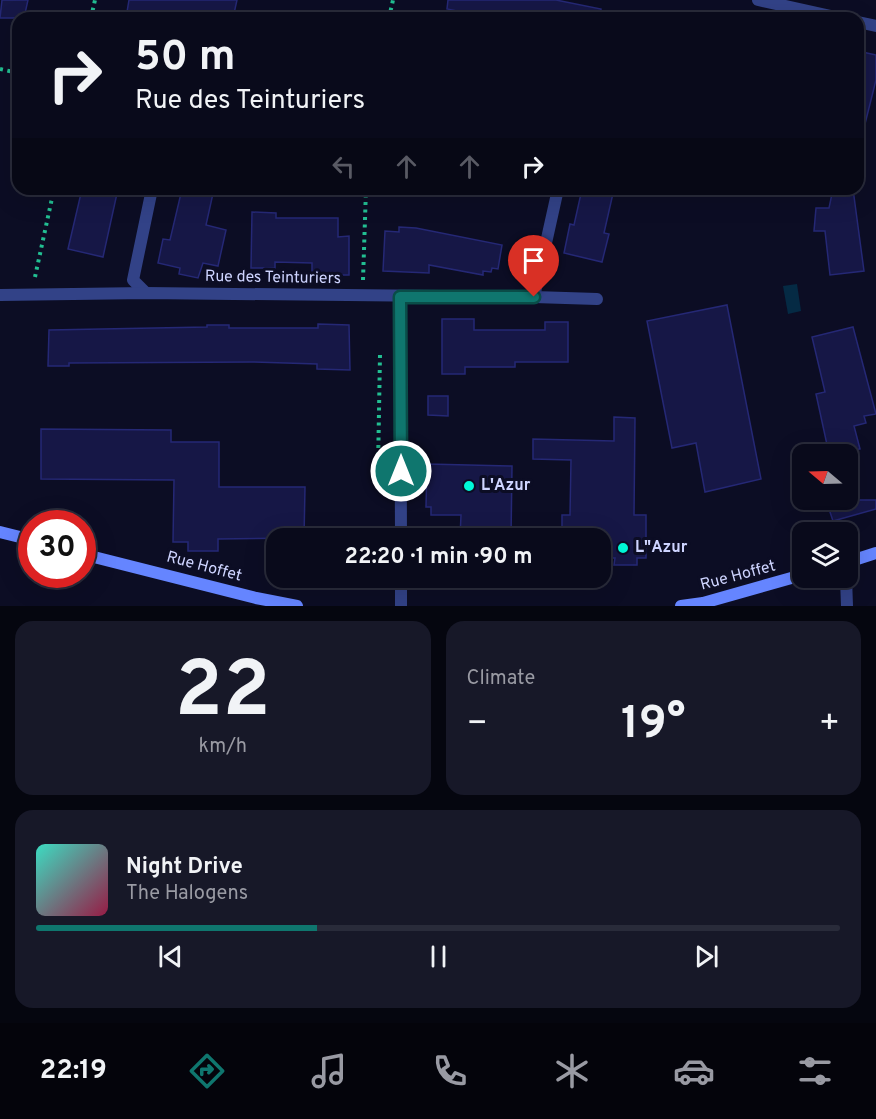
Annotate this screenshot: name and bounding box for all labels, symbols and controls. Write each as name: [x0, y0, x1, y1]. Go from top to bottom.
text: 50 m: [135, 32, 236, 85]
icon: right: [36, 36, 114, 114]
text: Rue des Teinturiers: [135, 84, 365, 118]
icon: left: [327, 150, 360, 183]
icon: ahead: [390, 150, 423, 183]
icon: ahead: [453, 150, 486, 183]
icon: right: [516, 150, 549, 183]
pin: [508, 235, 559, 297]
icon: arrive: [517, 244, 550, 277]
street label: Rue des Teinturiers: [205, 267, 341, 289]
position arrow: [369, 439, 433, 503]
north arrow: [792, 444, 858, 510]
map controls: [792, 444, 858, 588]
place label: L'Azur: [481, 476, 531, 496]
marker: L'Azur: [462, 479, 476, 493]
speed limit sign: 30: [18, 510, 96, 588]
button: layers: [792, 522, 858, 588]
place label: L"Azur: [635, 538, 688, 558]
marker: L"Azur: [616, 541, 630, 555]
text: 22:20 · 1 min · 90 m: [345, 544, 532, 571]
street label: Rue Hoffet: [164, 547, 244, 587]
street label: Rue Hoffet: [698, 556, 778, 596]
text: 22: [175, 645, 270, 744]
text: Climate: [467, 666, 535, 692]
text: 19°: [621, 697, 685, 754]
text: −: [467, 704, 488, 746]
text: +: [819, 704, 840, 746]
text: km/h: [198, 734, 247, 760]
text: Night Drive: [126, 854, 243, 881]
text: The Halogens: [126, 881, 248, 907]
icon: previous: [154, 940, 187, 973]
icon: pause: [422, 940, 455, 973]
icon: next: [690, 940, 723, 973]
icon: directions: [186, 1050, 228, 1092]
icon: music: [308, 1050, 350, 1092]
icon: phone: [429, 1050, 471, 1092]
icon: climate: [551, 1050, 593, 1092]
icon: car: [673, 1050, 715, 1092]
icon: filters: [794, 1050, 836, 1092]
text: 22:19: [40, 1054, 107, 1088]

